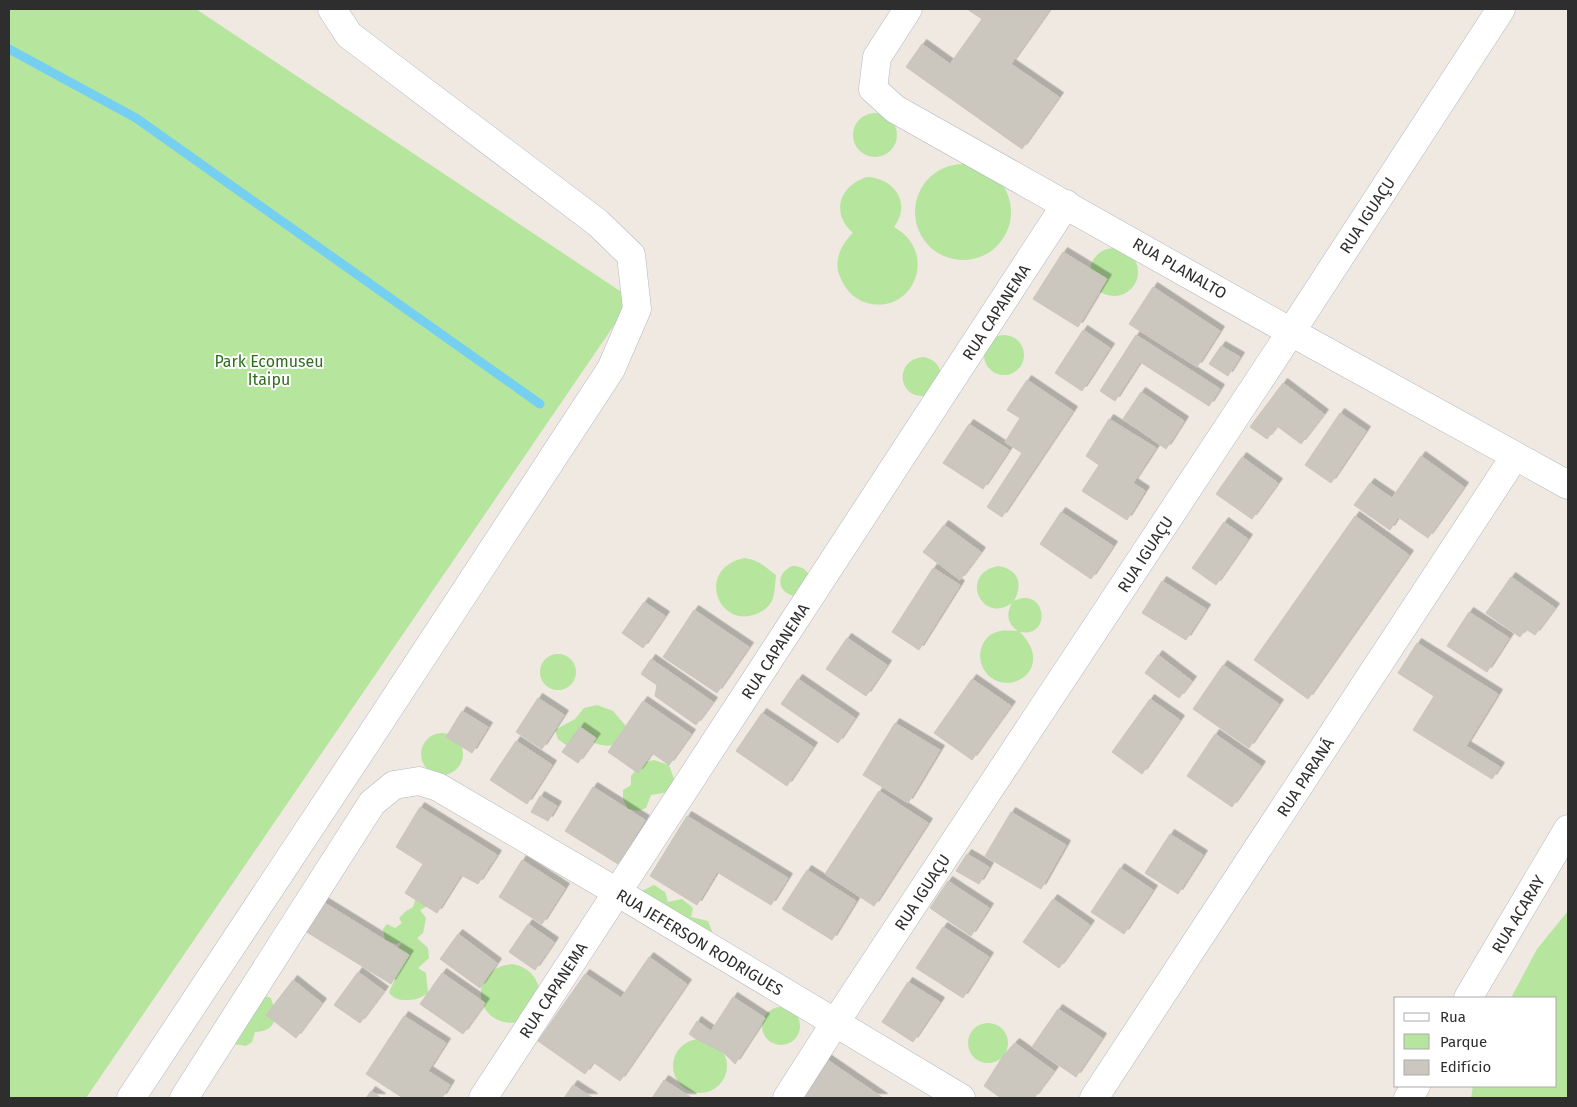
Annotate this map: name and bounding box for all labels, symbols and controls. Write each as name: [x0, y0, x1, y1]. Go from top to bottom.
street label: RUA IGUAÇU: [1336, 174, 1400, 257]
street label: RUA PLANALTO: [1129, 234, 1230, 303]
street label: RUA CAPANEMA: [958, 260, 1035, 364]
park label: Park Ecomuseu Itaipu: [214, 352, 324, 389]
street label: RUA IGUAÇU: [1114, 513, 1178, 596]
street label: RUA CAPANEMA: [737, 599, 814, 703]
street label: RUA PARANÁ: [1272, 733, 1338, 820]
street label: RUA IGUAÇU: [891, 851, 955, 934]
street label: RUA ACARAY: [1488, 872, 1549, 957]
street label: RUA JEFERSON RODRIGUES: [613, 885, 787, 1000]
street label: RUA CAPANEMA: [515, 938, 592, 1042]
legend: [1394, 997, 1557, 1087]
text: Rua: [1440, 1008, 1466, 1026]
text: Parque: [1440, 1033, 1487, 1051]
text: Edifício: [1440, 1058, 1491, 1076]

